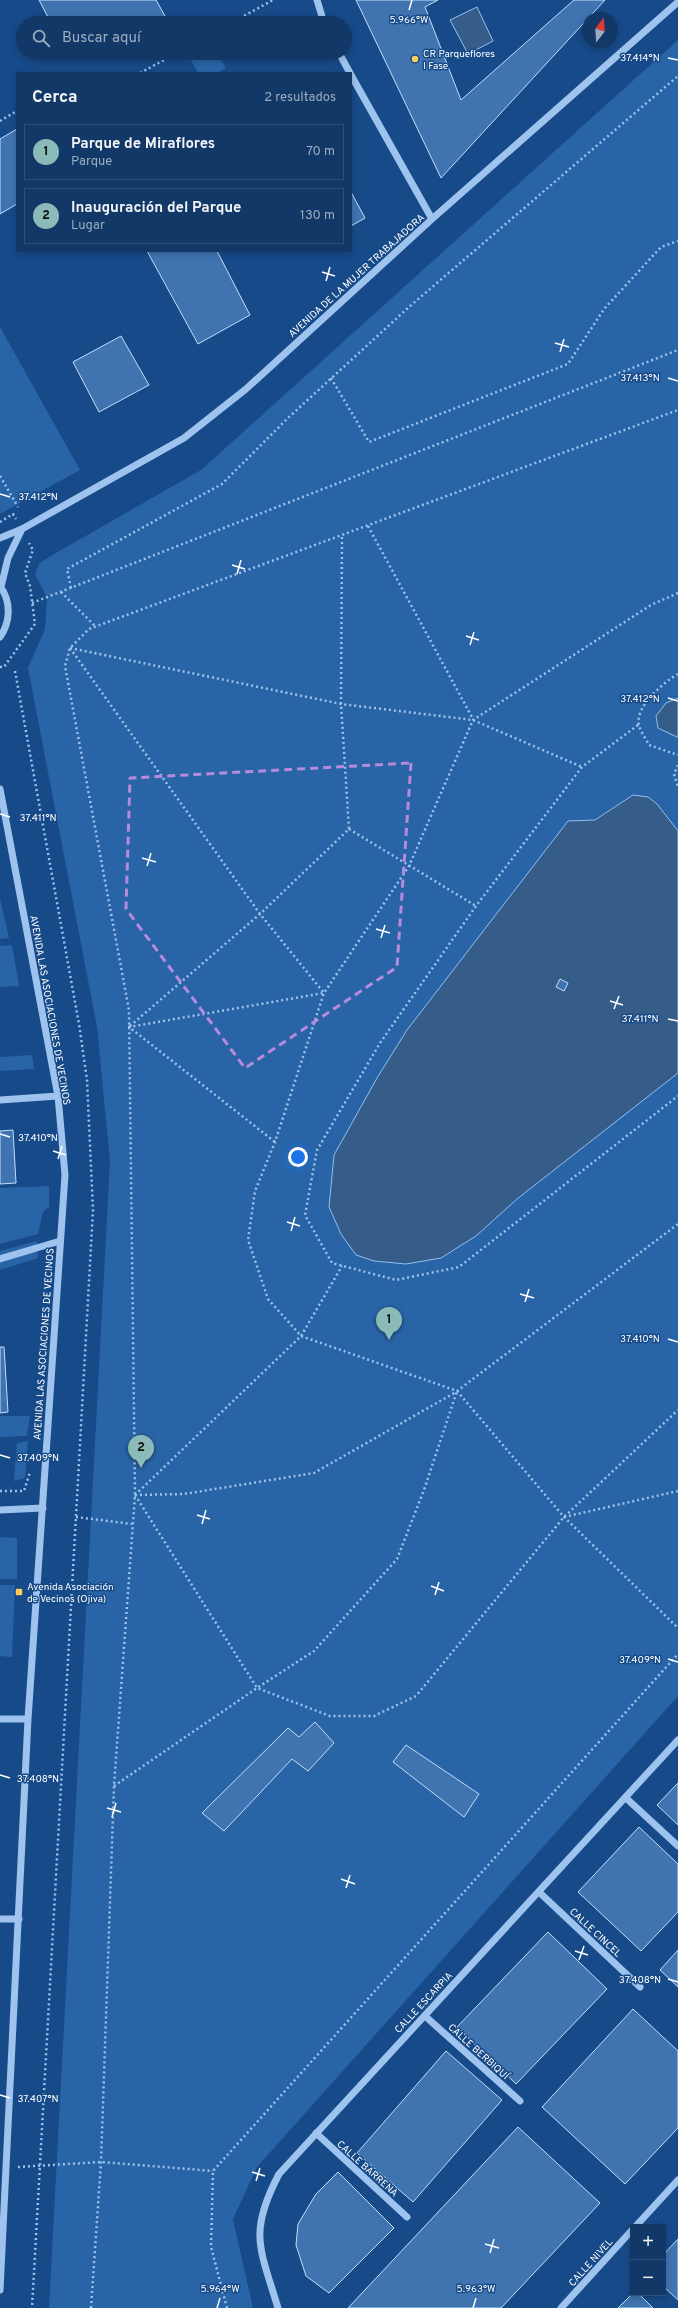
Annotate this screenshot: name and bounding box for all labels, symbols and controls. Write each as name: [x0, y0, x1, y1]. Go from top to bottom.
north arrow: [582, 12, 618, 48]
text: 5.966°W: [390, 14, 428, 27]
search box: [16, 16, 352, 60]
icon: search: [30, 27, 52, 49]
text: Buscar aquí: [62, 29, 141, 48]
place label: CR Parqueflores I Fase: [423, 48, 495, 73]
text: 37.414°N: [620, 52, 660, 65]
marker: CR Parqueflores I Fase: [410, 54, 420, 64]
text: Cerca: [32, 87, 78, 109]
text: 2 resultados: [264, 90, 336, 106]
text: Parque de Miraflores: [71, 135, 215, 154]
text: 1: [43, 144, 49, 160]
text: 70 m: [306, 144, 335, 160]
text: Parque: [71, 154, 112, 170]
text: Inauguración del Parque: [71, 199, 241, 218]
text: 2: [42, 208, 50, 224]
text: 130 m: [300, 208, 335, 224]
street label: AVENIDA DE LA MUJER TRABAJADORA: [286, 211, 428, 341]
text: Lugar: [71, 218, 105, 234]
text: 37.413°N: [620, 372, 660, 385]
text: 37.412°N: [18, 491, 58, 504]
text: 37.412°N: [620, 693, 660, 706]
text: 37.411°N: [19, 812, 57, 825]
street label: AVENIDA LAS ASOCIACIONES DE VECINOS: [26, 914, 73, 1106]
text: 37.411°N: [621, 1013, 659, 1026]
text: 37.410°N: [18, 1132, 58, 1145]
your location: [288, 1147, 308, 1167]
street label: AVENIDA LAS ASOCIACIONES DE VECINOS: [31, 1248, 58, 1441]
pin: 1: [376, 1307, 402, 1340]
text: 37.410°N: [620, 1333, 660, 1346]
pin: 2: [128, 1435, 154, 1468]
text: 37.409°N: [17, 1452, 59, 1465]
place label: Avenida Asociación de Vecinos (Ojiva): [27, 1581, 114, 1606]
marker: Avenida Asociación de Vecinos (Ojiva): [14, 1587, 24, 1597]
text: 37.409°N: [619, 1654, 661, 1667]
text: 37.408°N: [17, 1773, 59, 1786]
street label: CALLE CINCEL: [566, 1906, 624, 1961]
street label: CALLE ESCARPIA: [392, 1969, 456, 2037]
text: 37.408°N: [619, 1974, 661, 1987]
street label: CALLE BERBIQUÍ: [445, 2021, 512, 2084]
text: 37.407°N: [17, 2093, 59, 2106]
street label: CALLE BARRENA: [334, 2138, 401, 2200]
map controls: [630, 2224, 666, 2296]
button: +: [630, 2224, 666, 2260]
street label: CALLE NIVEL: [566, 2236, 616, 2290]
button: −: [630, 2260, 666, 2296]
text: 5.964°W: [200, 2283, 240, 2296]
text: 5.963°W: [457, 2283, 495, 2296]

